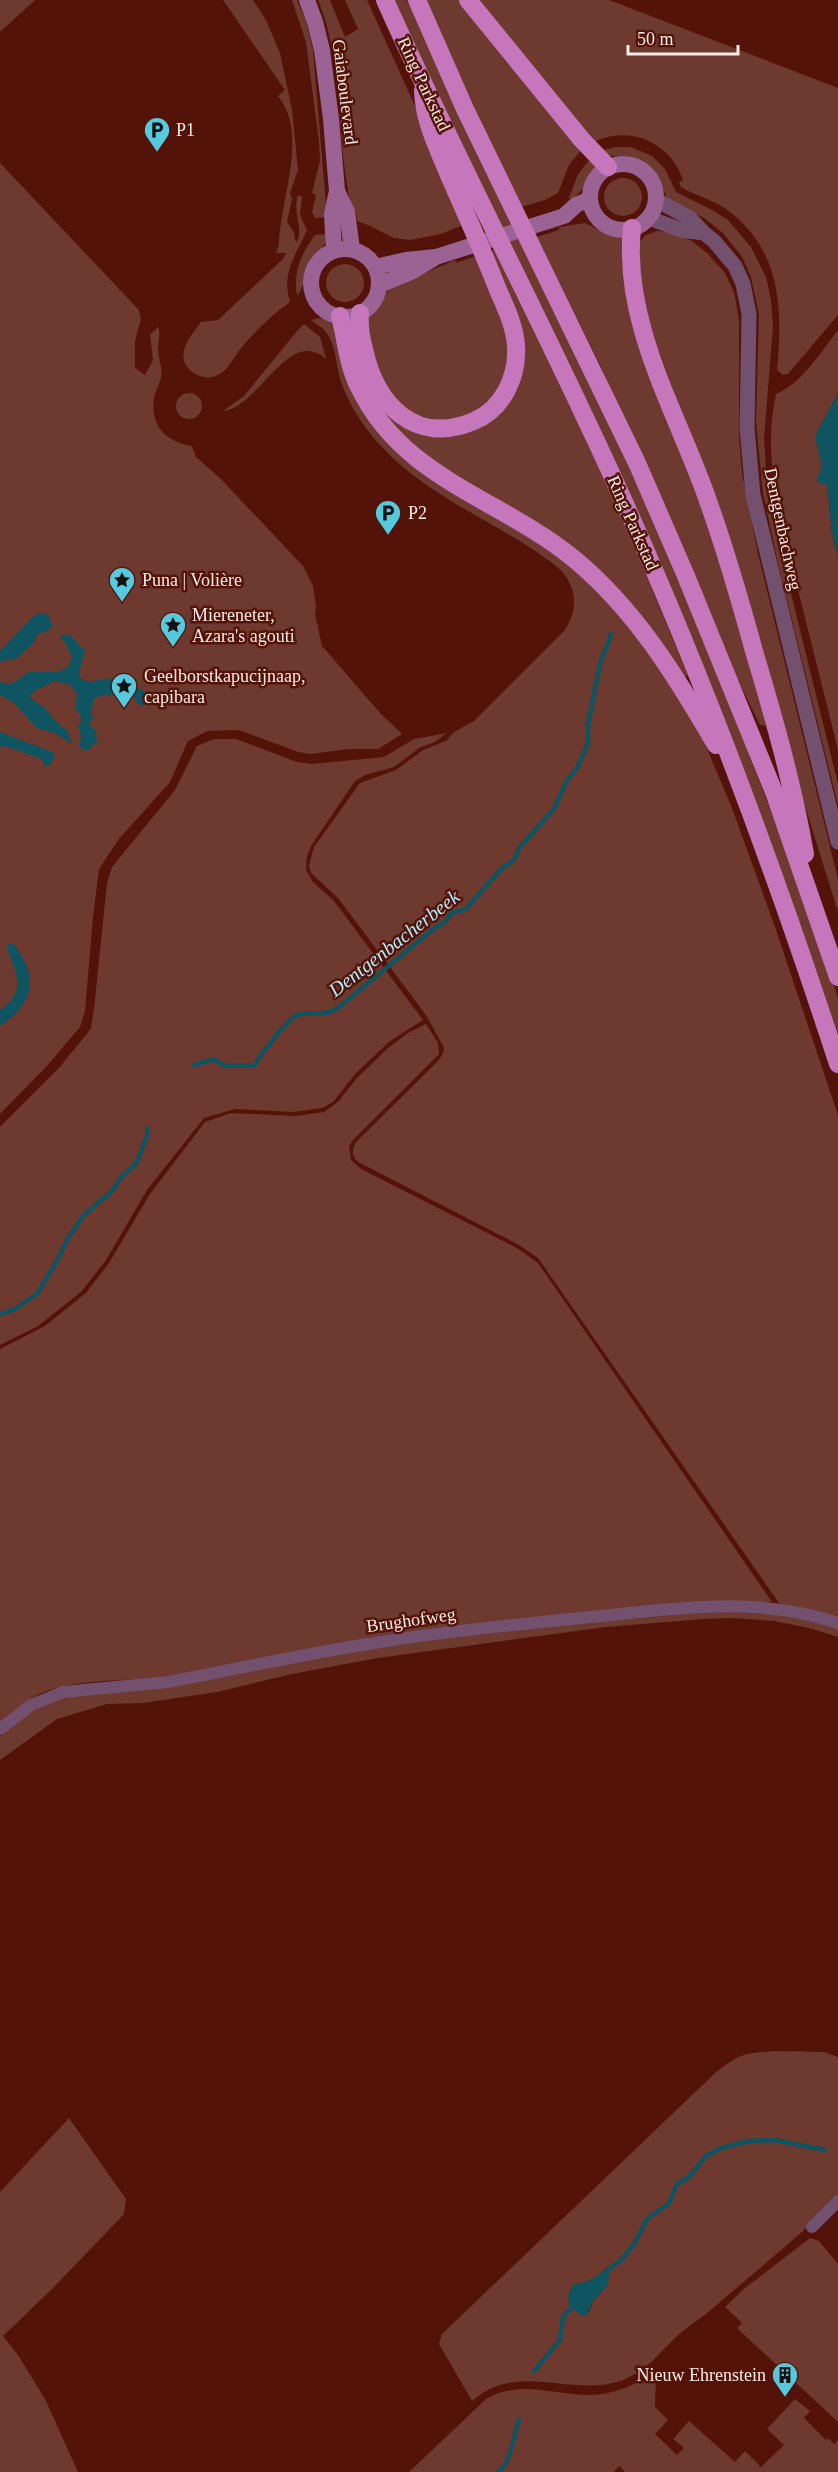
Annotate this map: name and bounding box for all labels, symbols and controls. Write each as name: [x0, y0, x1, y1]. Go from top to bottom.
scale bar: [628, 18, 738, 56]
text: 50 m: [637, 29, 674, 49]
street label: Ring Parkstad: [393, 34, 455, 134]
street label: Gaiaboulevard: [329, 38, 361, 146]
parking icon: P1: [142, 115, 172, 153]
place label: P1: [176, 120, 195, 140]
street label: Dentgenbachweg: [760, 466, 806, 592]
street label: Ring Parkstad: [603, 473, 663, 573]
parking icon: P2: [373, 498, 403, 536]
place label: P2: [408, 503, 427, 523]
place icon: Puna | Volière: [107, 565, 137, 603]
place label: Puna | Volière: [142, 570, 242, 590]
place label: Miereneter, Azara's agouti: [192, 605, 295, 646]
place icon: Miereneter, Azara's agouti: [158, 610, 188, 648]
place label: Geelborstkapucijnaap, capibara: [144, 666, 305, 707]
place icon: Geelborstkapucijnaap, capibara: [109, 671, 139, 709]
water label: Dentgenbacherbeek: [323, 884, 465, 1002]
street label: Brughofweg: [365, 1604, 457, 1636]
building icon: Nieuw Ehrenstein: [770, 2360, 800, 2398]
place label: Nieuw Ehrenstein: [637, 2365, 766, 2385]

